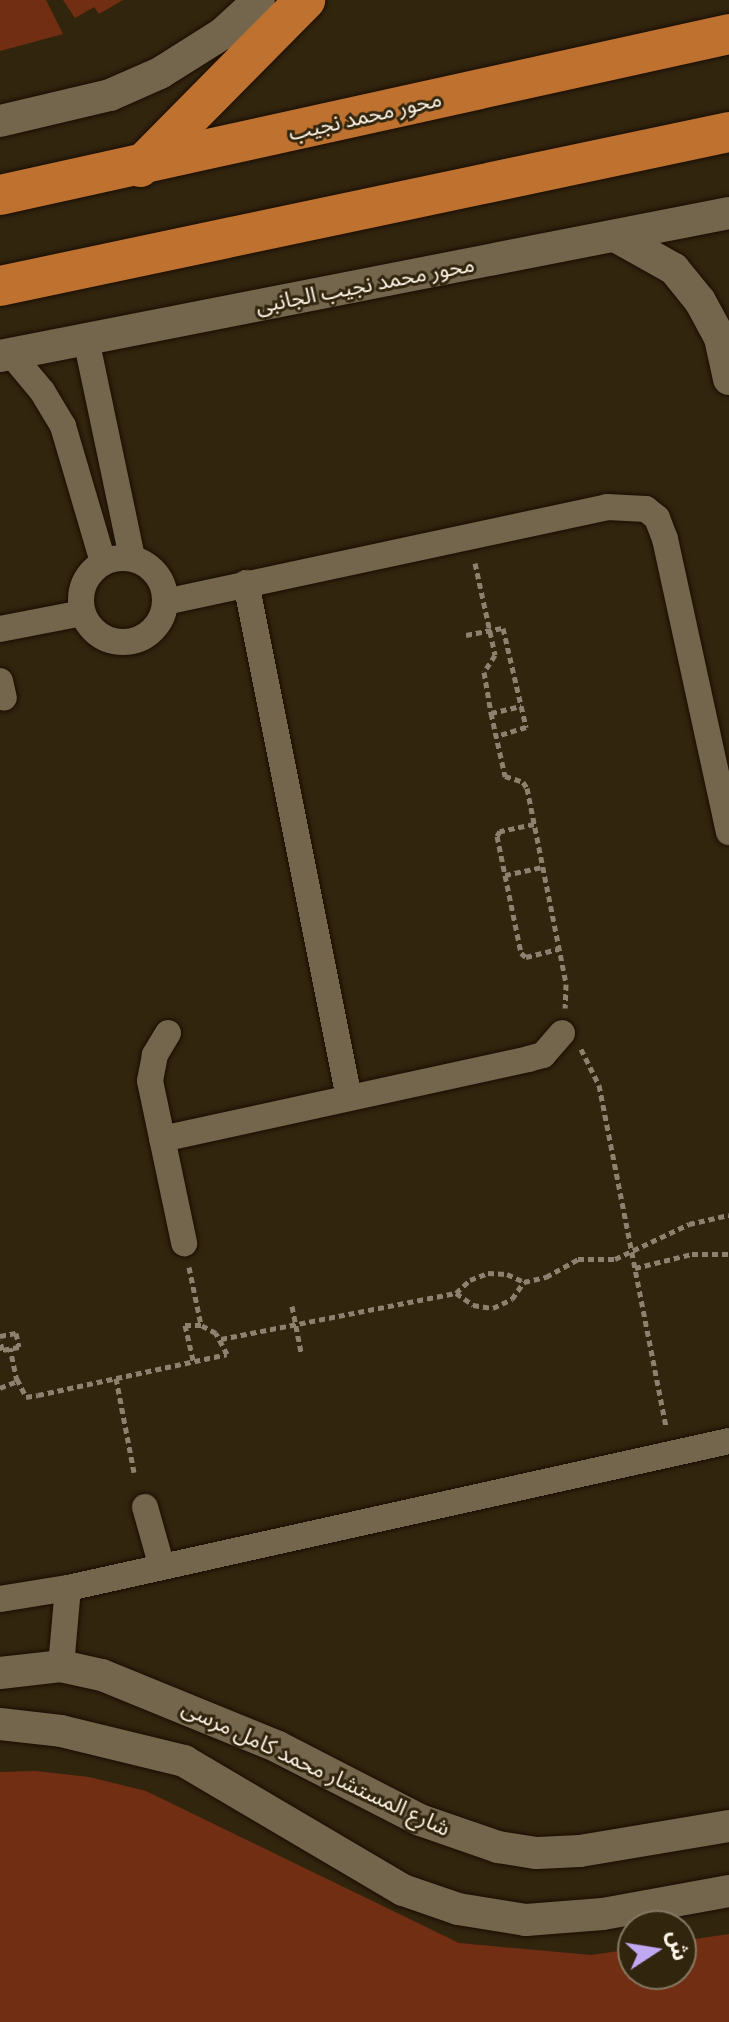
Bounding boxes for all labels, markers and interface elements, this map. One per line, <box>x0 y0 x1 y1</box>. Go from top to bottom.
street label: محور محمد نجيب <box>286 86 444 146</box>
street label: محور محمد نجيب الجانبى <box>253 251 477 319</box>
street label: شارع المستشار محمد كامل مرسى <box>178 1694 454 1842</box>
north arrow <box>617 1910 697 1990</box>
text: ش <box>661 1928 696 1963</box>

